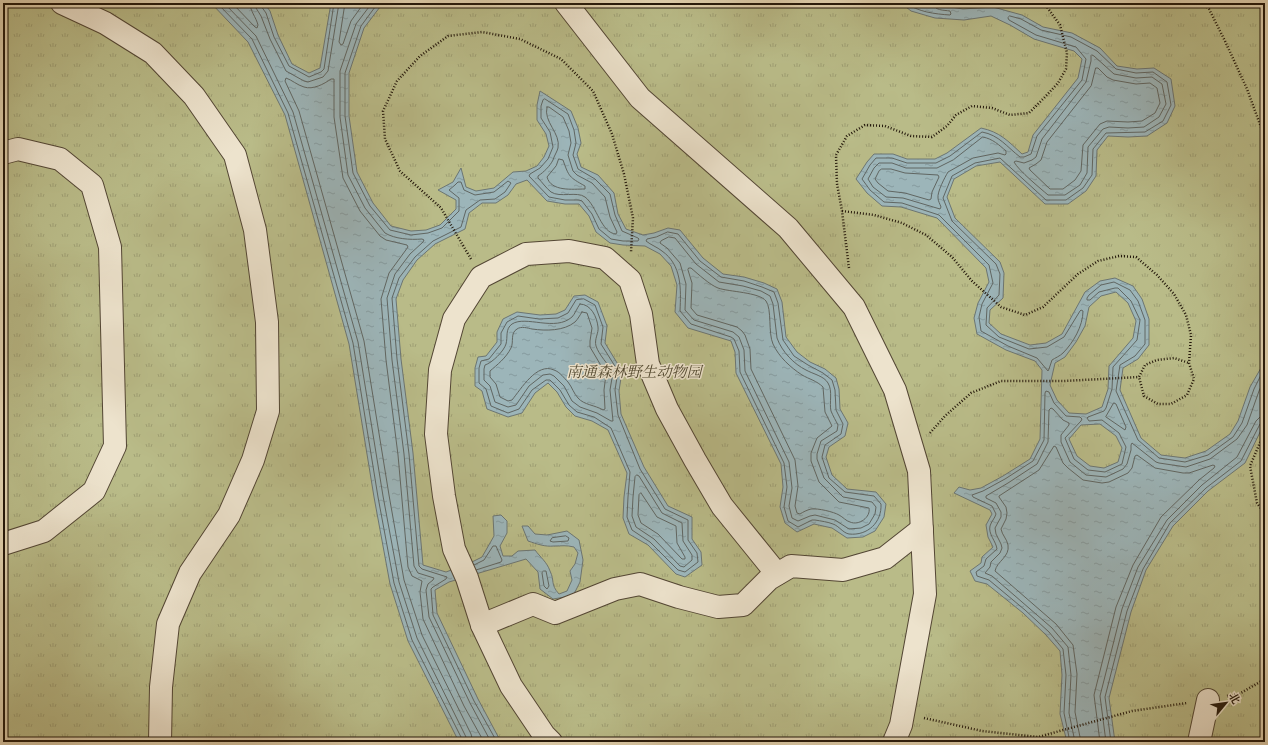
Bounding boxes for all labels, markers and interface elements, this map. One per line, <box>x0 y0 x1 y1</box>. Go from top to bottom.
park label: 南通森林野生动物园 <box>566 363 703 382</box>
north arrow <box>1206 683 1246 723</box>
text: 北 <box>1225 690 1243 707</box>

